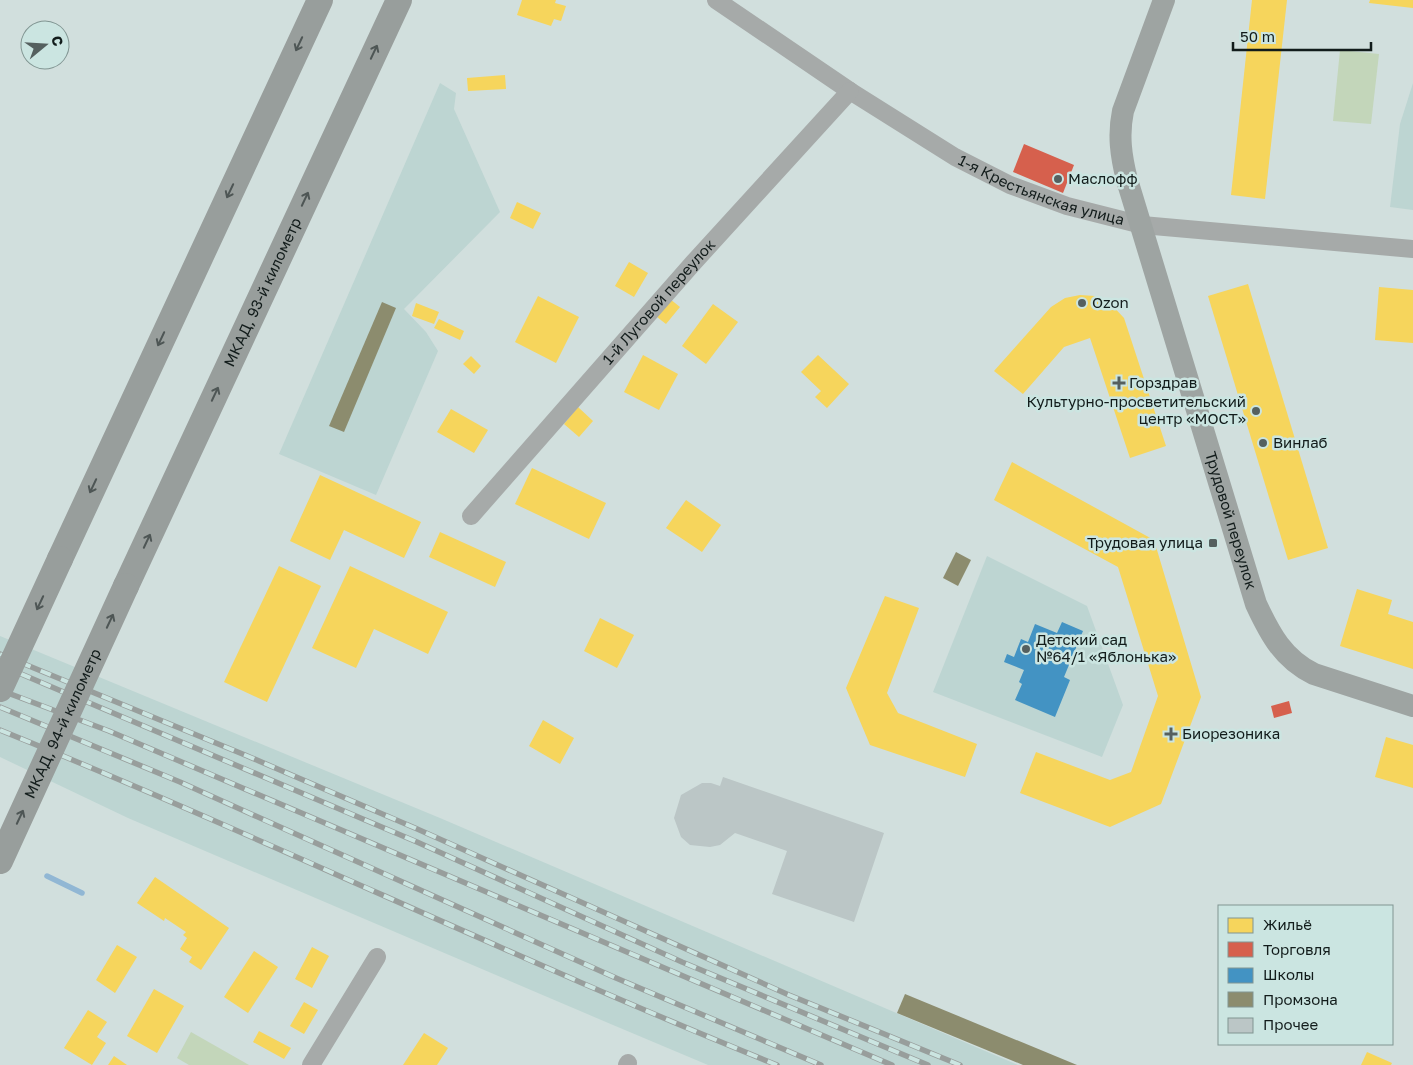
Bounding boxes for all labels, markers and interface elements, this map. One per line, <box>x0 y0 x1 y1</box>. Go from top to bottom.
north arrow <box>20 20 70 70</box>
scale bar <box>1233 20 1370 52</box>
text: 50 m <box>1240 27 1275 45</box>
text: С <box>48 33 67 48</box>
one-way arrow <box>294 36 303 51</box>
one-way arrow <box>370 45 380 60</box>
street label: 1-я Крестьянская улица <box>956 150 1126 228</box>
place label: Маслофф <box>1068 169 1138 187</box>
marker: Маслофф <box>1052 173 1064 185</box>
one-way arrow <box>224 183 234 198</box>
one-way arrow <box>301 192 310 207</box>
street label: МКАД, 93-й километр <box>220 215 304 369</box>
street label: 1-й Луговой переулок <box>598 235 719 368</box>
place label: Ozon <box>1092 293 1129 311</box>
marker: Ozon <box>1076 297 1088 309</box>
one-way arrow <box>156 331 166 346</box>
place label: Горздрав <box>1129 373 1197 391</box>
marker: Горздрав <box>1113 377 1125 389</box>
one-way arrow <box>210 387 220 402</box>
place label: Культурно-просветительский центр «МОСТ» <box>1026 392 1246 427</box>
marker: Культурно-просветительский центр «МОСТ» <box>1250 405 1262 417</box>
place label: Винлаб <box>1273 433 1328 451</box>
marker: Винлаб <box>1257 437 1269 449</box>
street label: Трудовой переулок <box>1202 449 1261 592</box>
one-way arrow <box>88 478 98 493</box>
place label: Трудовая улица <box>1087 533 1203 551</box>
one-way arrow <box>142 534 152 549</box>
marker: Трудовая улица <box>1207 537 1219 549</box>
one-way arrow <box>34 595 44 610</box>
one-way arrow <box>106 614 115 629</box>
place label: Детский сад №64/1 «Яблонька» <box>1036 630 1176 665</box>
marker: Детский сад №64/1 «Яблонька» <box>1020 643 1032 655</box>
street label: МКАД, 94-й километр <box>20 646 104 801</box>
place label: Биорезоника <box>1182 724 1280 742</box>
marker: Биорезоника <box>1164 727 1178 741</box>
one-way arrow <box>16 810 26 825</box>
legend <box>1218 905 1393 1045</box>
text: Жильё <box>1263 915 1312 933</box>
text: Торговля <box>1263 940 1331 958</box>
text: Школы <box>1263 965 1314 983</box>
text: Промзона <box>1263 990 1338 1008</box>
text: Прочее <box>1263 1015 1319 1033</box>

